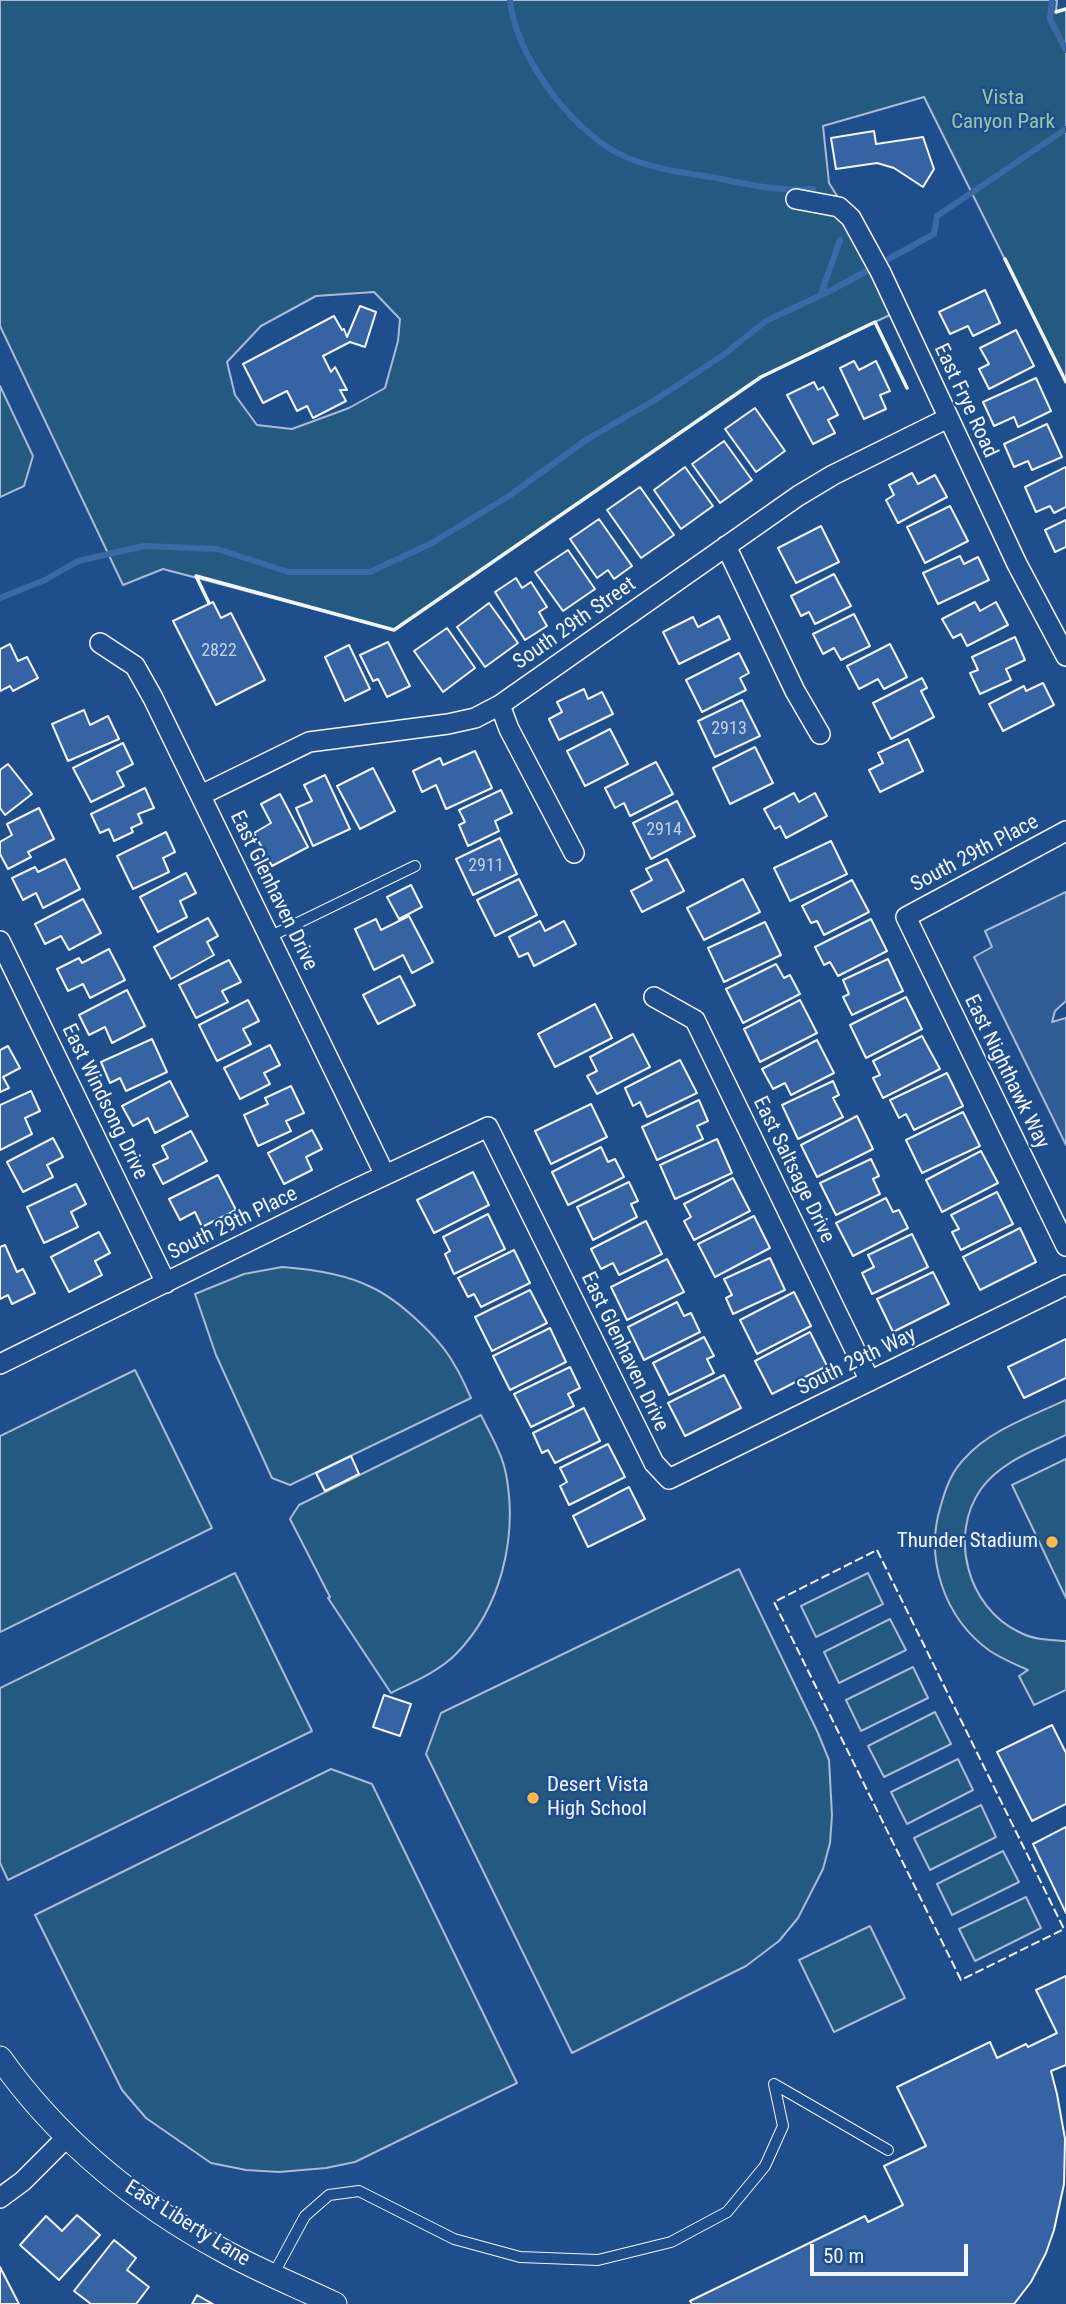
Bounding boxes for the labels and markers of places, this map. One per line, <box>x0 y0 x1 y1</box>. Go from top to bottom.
place label: Thunder Stadium <box>897 1529 1038 1555</box>
marker: Thunder Stadium <box>1044 1534 1060 1550</box>
place label: Desert Vista High School <box>547 1773 649 1823</box>
marker: Desert Vista High School <box>525 1790 541 1806</box>

